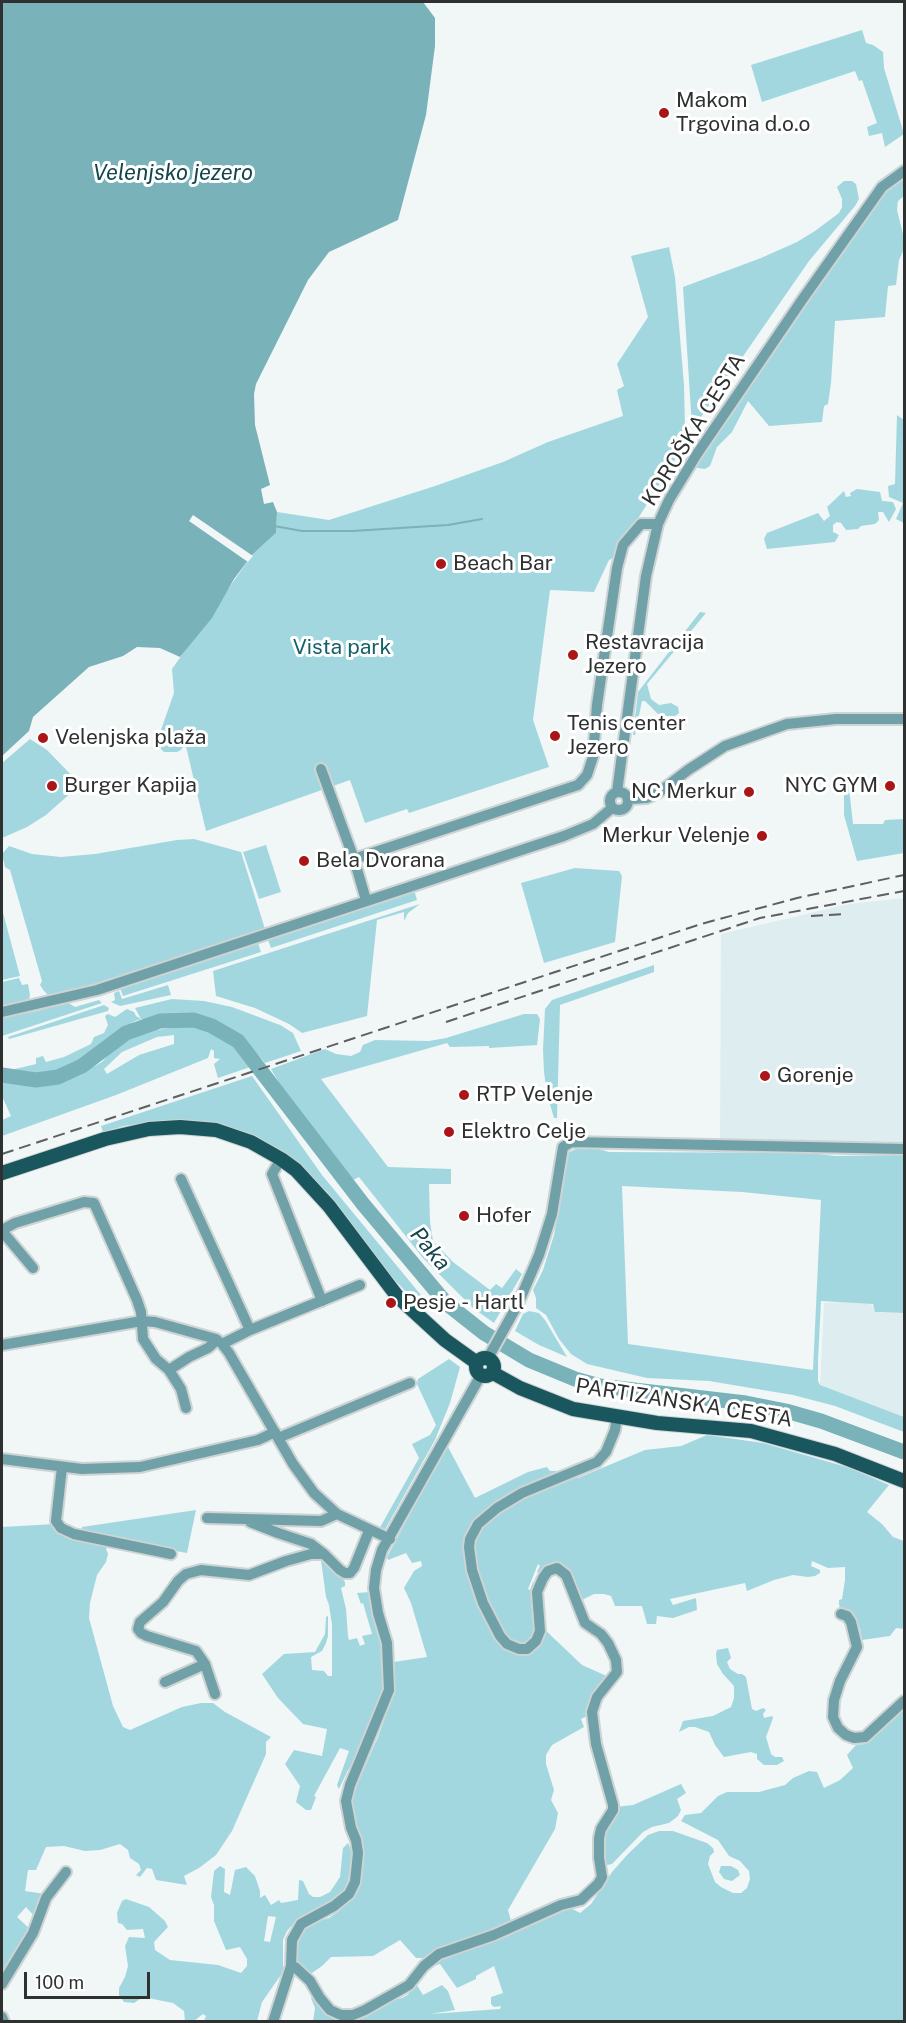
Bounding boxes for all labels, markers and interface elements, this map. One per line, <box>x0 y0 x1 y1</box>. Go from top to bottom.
place label: Makom Trgovina d.o.o <box>676 88 810 138</box>
marker: Makom Trgovina d.o.o <box>657 106 671 120</box>
water label: Velenjsko jezero <box>93 160 253 186</box>
street label: KOROŠKA CESTA <box>637 349 751 511</box>
place label: Beach Bar <box>453 551 553 577</box>
marker: Beach Bar <box>434 557 448 571</box>
place label: Restavracija Jezero <box>585 630 704 680</box>
park label: Vista park <box>293 635 391 661</box>
marker: Restavracija Jezero <box>566 648 580 662</box>
place label: Tenis center Jezero <box>567 711 686 761</box>
place label: Velenjska plaža <box>55 725 206 751</box>
marker: Tenis center Jezero <box>548 729 562 743</box>
marker: Velenjska plaža <box>36 731 50 745</box>
place label: Burger Kapija <box>64 773 197 799</box>
place label: NYC GYM <box>785 773 878 799</box>
marker: Burger Kapija <box>45 779 59 793</box>
place label: NC Merkur <box>631 779 737 805</box>
marker: NYC GYM <box>883 779 897 793</box>
marker: NC Merkur <box>742 785 756 799</box>
place label: Merkur Velenje <box>602 823 750 849</box>
marker: Merkur Velenje <box>755 829 769 843</box>
place label: Bela Dvorana <box>316 848 445 874</box>
marker: Bela Dvorana <box>297 854 311 868</box>
place label: Gorenje <box>777 1063 854 1089</box>
marker: Gorenje <box>758 1069 772 1083</box>
place label: RTP Velenje <box>476 1082 593 1108</box>
marker: RTP Velenje <box>457 1088 471 1102</box>
place label: Elektro Celje <box>461 1119 586 1145</box>
marker: Elektro Celje <box>442 1125 456 1139</box>
place label: Hofer <box>476 1203 532 1229</box>
marker: Hofer <box>457 1209 471 1223</box>
water label: Paka <box>404 1222 456 1276</box>
place label: Pesje - Hartl <box>403 1290 524 1316</box>
marker: Pesje - Hartl <box>384 1296 398 1310</box>
street label: PARTIZANSKA CESTA <box>574 1373 794 1433</box>
scale bar <box>27 1960 153 1998</box>
text: 100 m <box>35 1972 84 1993</box>

